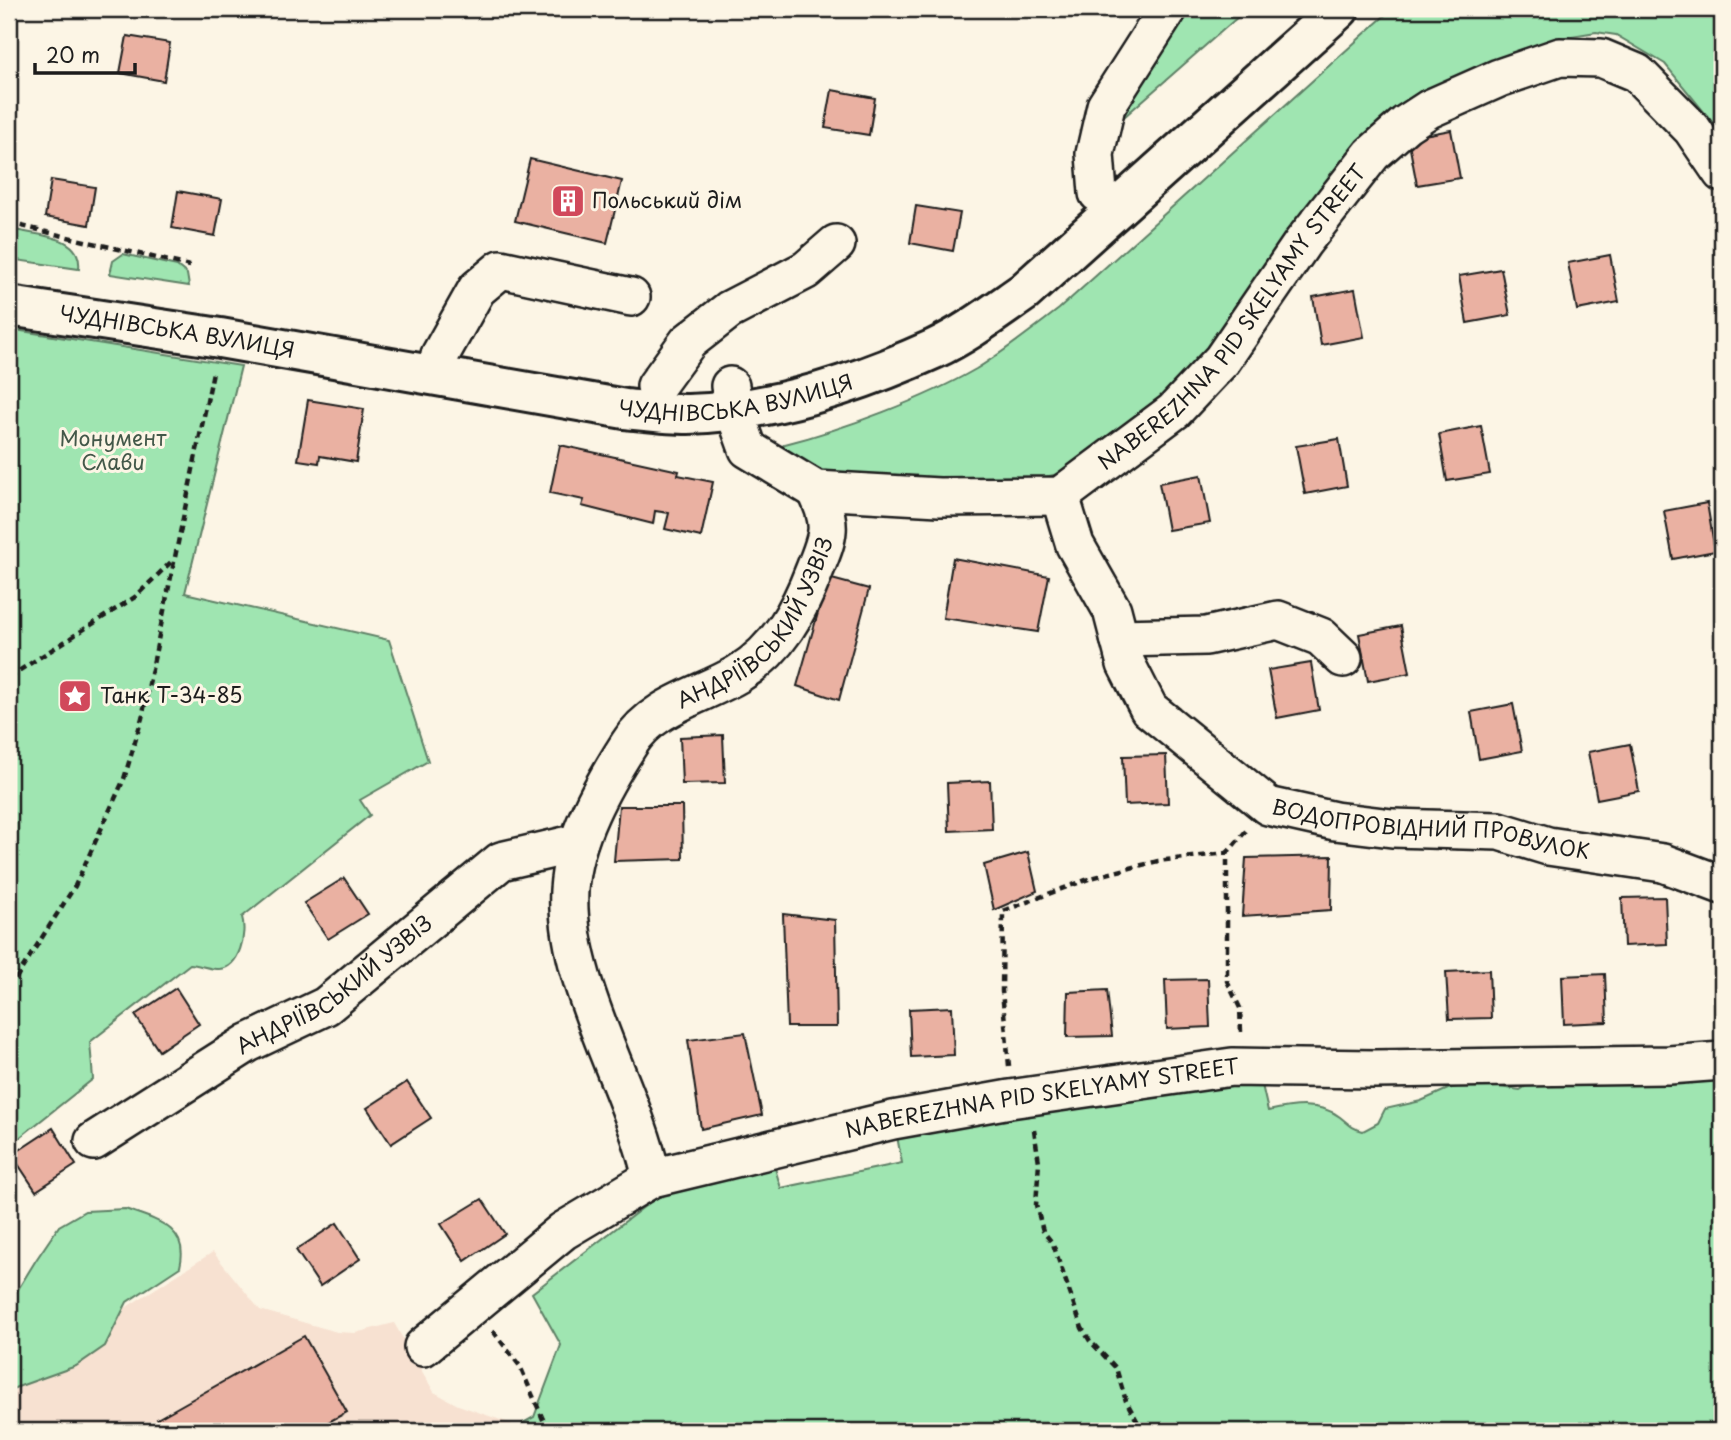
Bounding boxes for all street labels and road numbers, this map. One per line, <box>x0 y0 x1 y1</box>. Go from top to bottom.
street label: NABEREZHNA PID SKELYAMY STREET <box>1090 156 1373 477</box>
street label: ЧУДНІВСЬКА ВУЛИЦЯ <box>58 296 297 365</box>
street label: ЧУДНІВСЬКА ВУЛИЦЯ <box>617 365 857 428</box>
street label: АНДРІЇВСЬКИЙ УЗВІЗ <box>670 533 840 715</box>
street label: ВОДОПРОВІДНИЙ ПРОВУЛОК <box>1269 789 1592 866</box>
street label: АНДРІЇВСЬКИЙ УЗВІЗ <box>229 907 438 1061</box>
street label: NABEREZHNA PID SKELYAMY STREET <box>841 1048 1242 1145</box>

